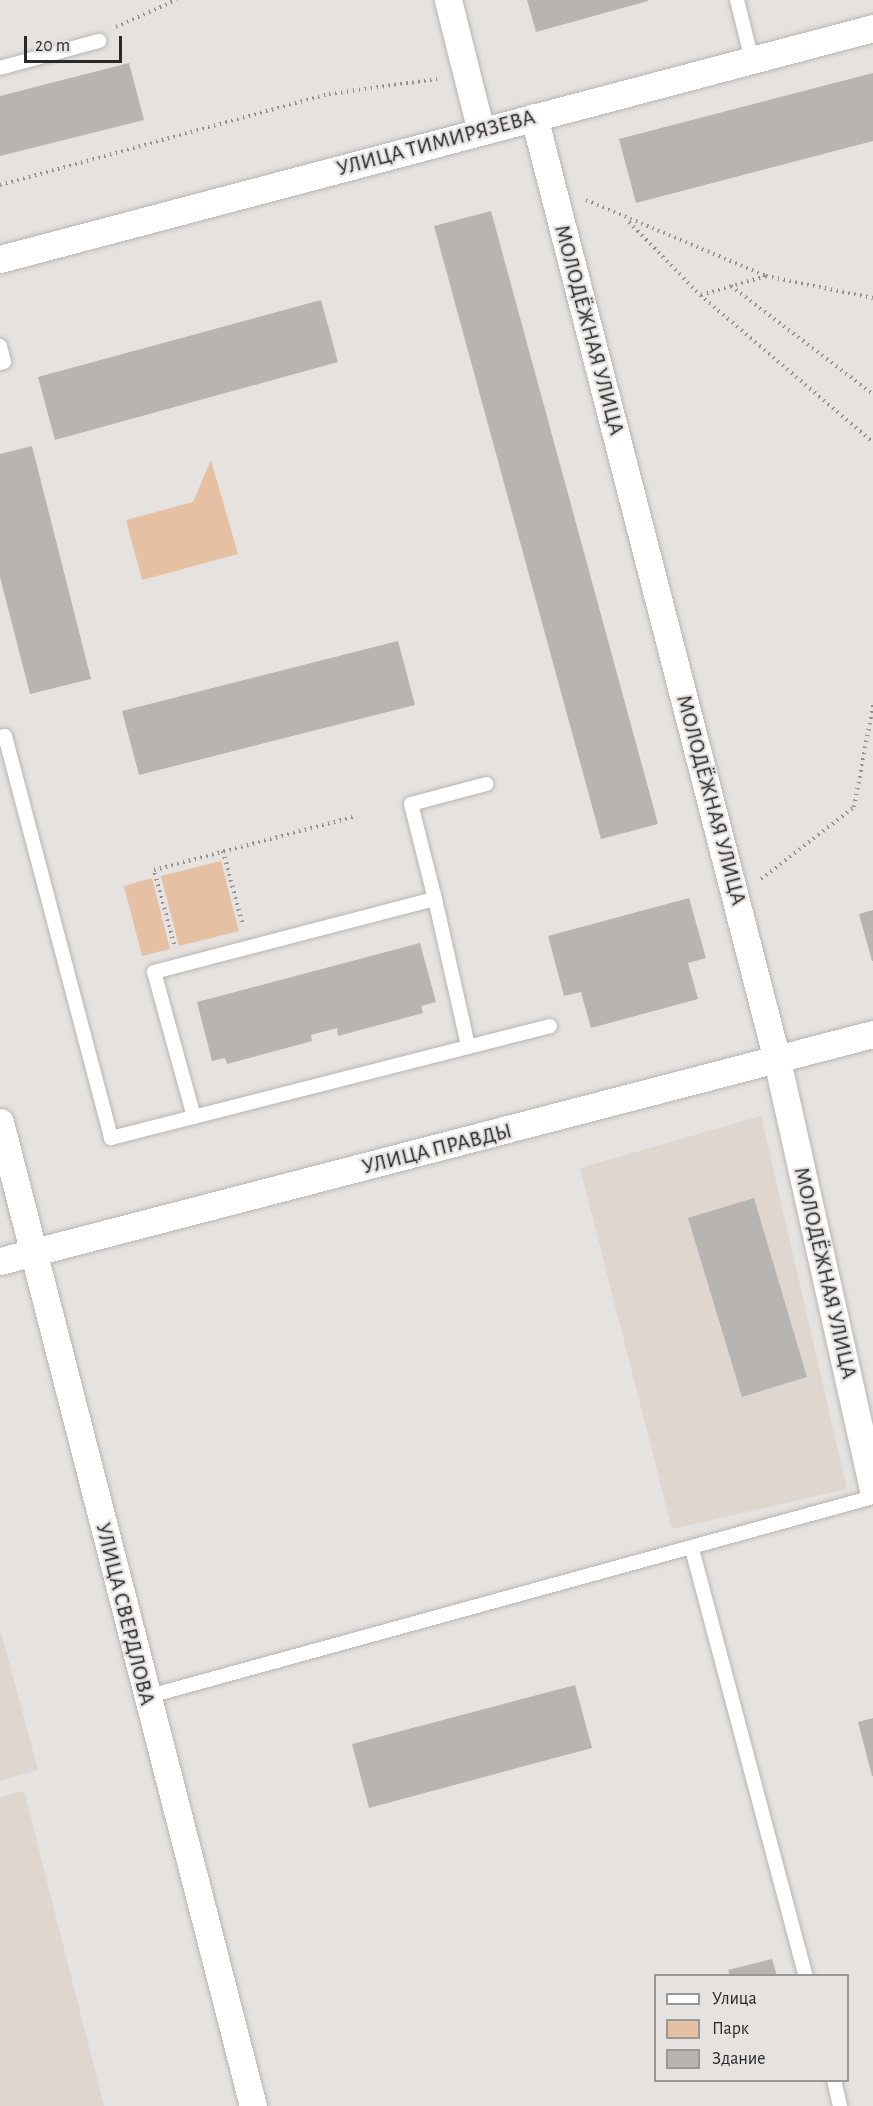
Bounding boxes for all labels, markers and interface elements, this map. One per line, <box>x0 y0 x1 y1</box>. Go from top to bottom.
scale bar <box>27 24 124 62</box>
text: 20 m <box>35 37 70 55</box>
street label: УЛИЦА ТИМИРЯЗЕВА <box>334 104 538 182</box>
street label: МОЛОДЁЖНАЯ УЛИЦА <box>548 222 630 438</box>
street label: МОЛОДЁЖНАЯ УЛИЦА <box>670 692 752 908</box>
street label: УЛИЦА ПРАВДЫ <box>359 1118 515 1180</box>
street label: МОЛОДЁЖНАЯ УЛИЦА <box>788 1165 862 1381</box>
street label: УЛИЦА СВЕРДЛОВА <box>90 1520 160 1708</box>
legend <box>654 1974 849 2082</box>
text: Улица <box>712 1990 757 2008</box>
text: Парк <box>712 2020 749 2038</box>
text: Здание <box>712 2050 766 2068</box>

